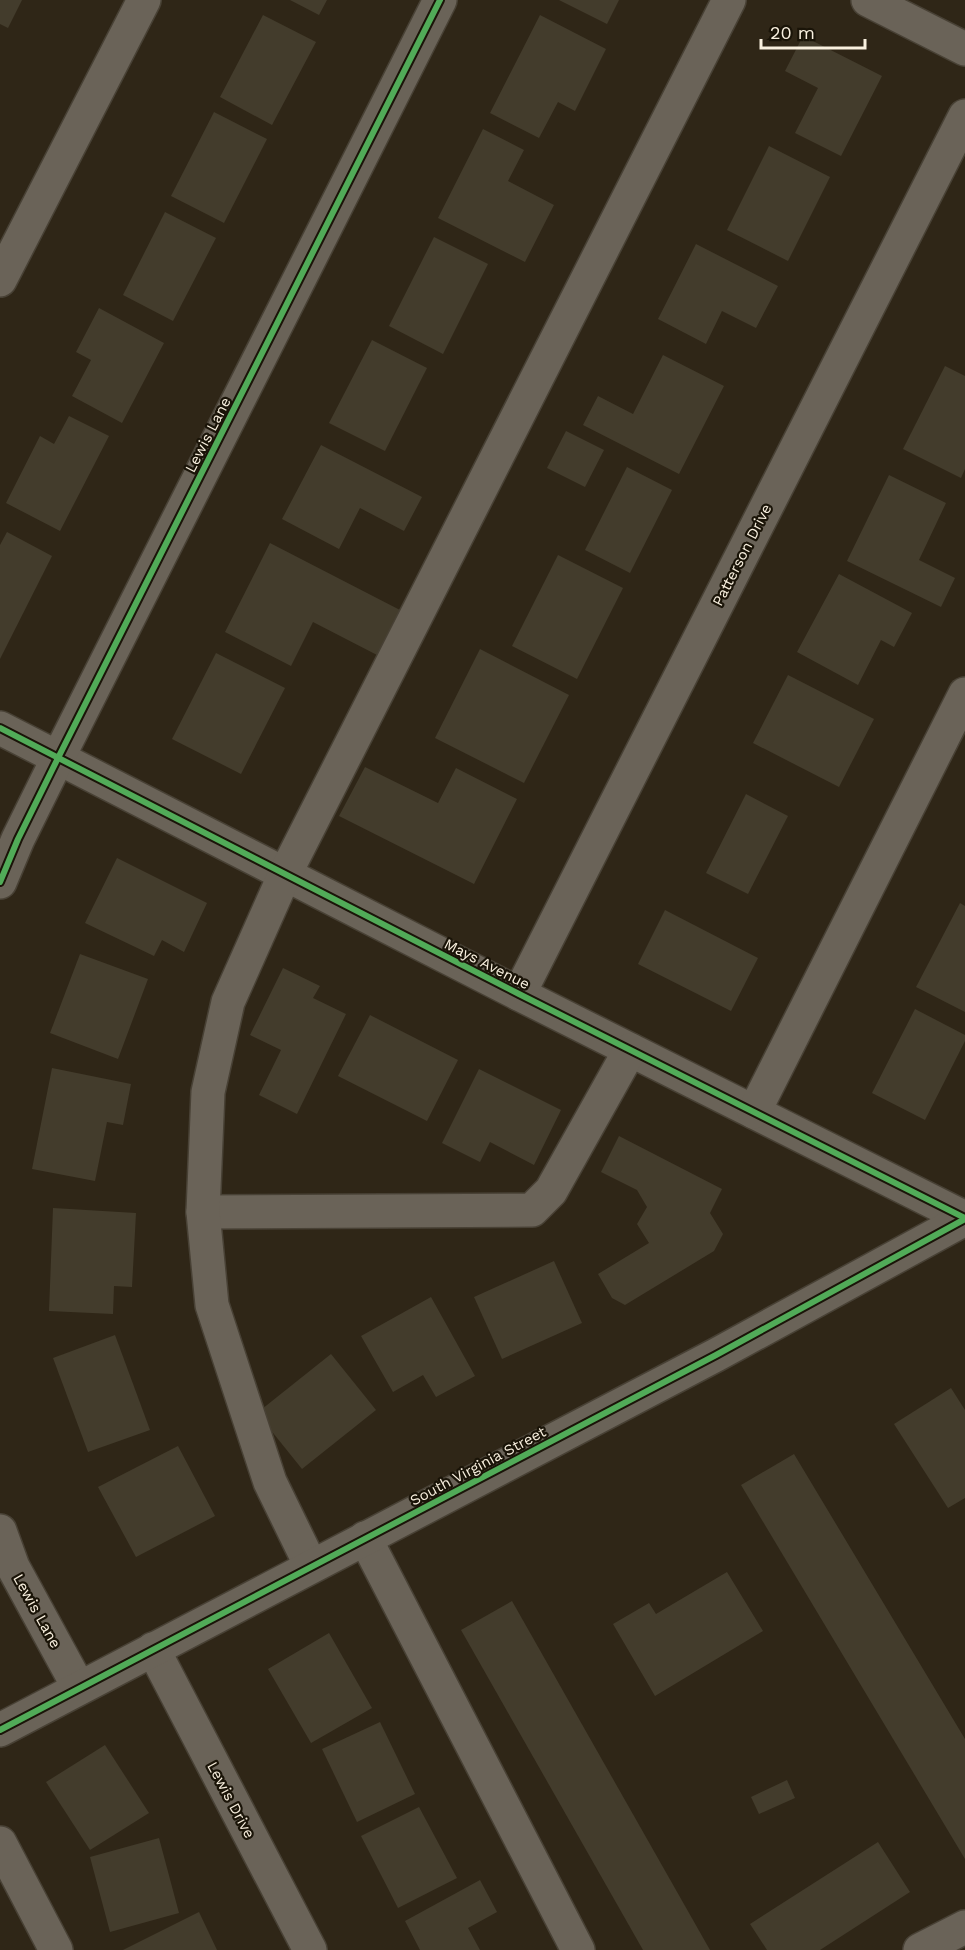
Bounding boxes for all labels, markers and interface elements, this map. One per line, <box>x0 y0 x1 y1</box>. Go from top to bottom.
scale bar <box>761 12 864 50</box>
text: 20 m <box>770 22 815 43</box>
street label: Lewis Lane <box>181 394 235 476</box>
street label: Patterson Drive <box>709 501 775 609</box>
street label: Mays Avenue <box>441 935 533 993</box>
street label: South Virginia Street <box>407 1422 550 1509</box>
street label: Lewis Lane <box>9 1571 65 1651</box>
street label: Lewis Drive <box>203 1759 259 1841</box>

